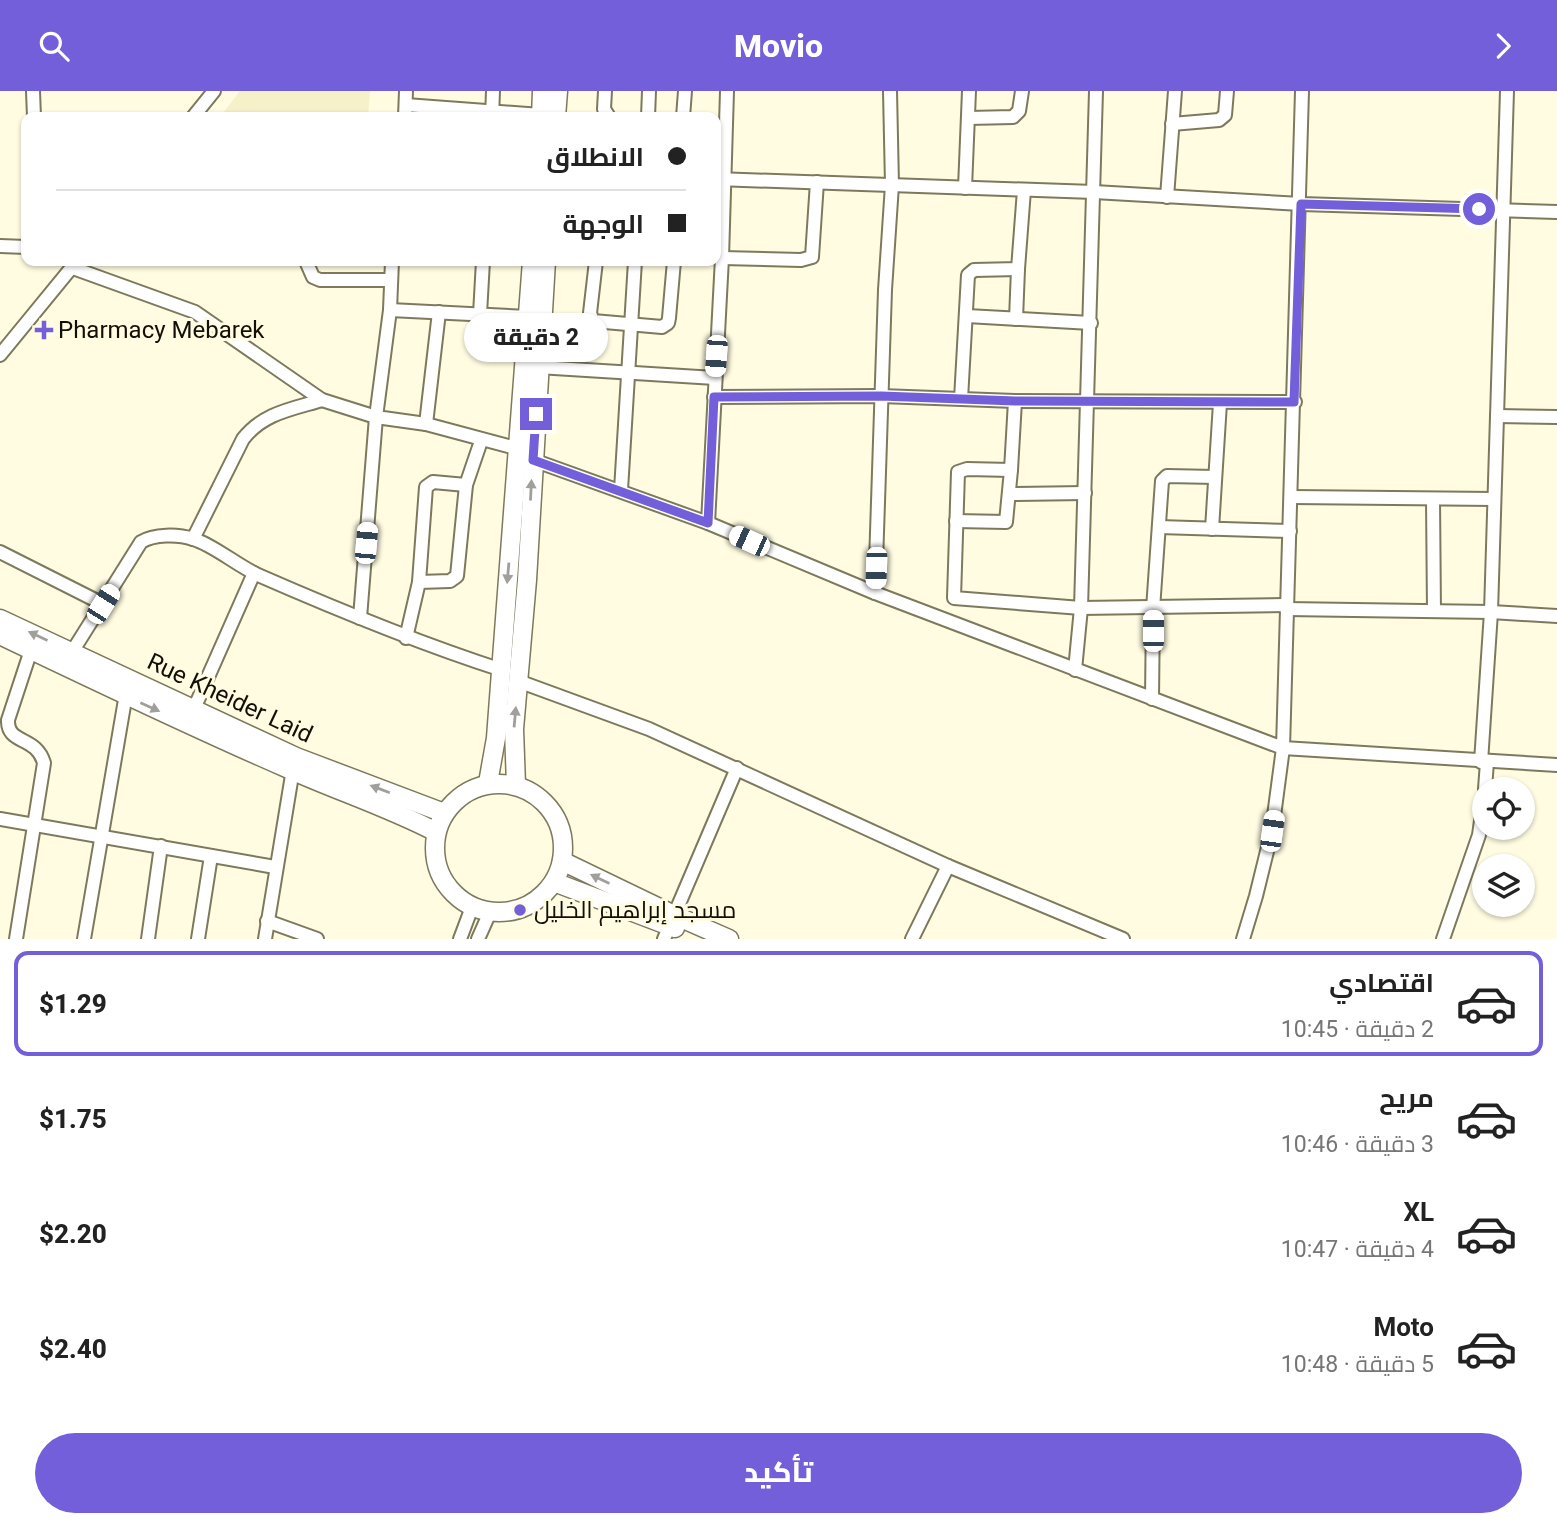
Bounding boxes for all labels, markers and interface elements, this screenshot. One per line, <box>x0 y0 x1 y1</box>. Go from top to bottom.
icon: search <box>35 27 73 65</box>
text: Movio <box>734 27 823 65</box>
icon: forward <box>1484 27 1522 65</box>
text: الانطلاق <box>546 142 644 172</box>
route start <box>1463 193 1495 225</box>
text: الوجهة <box>563 209 644 239</box>
callout: 2 دقيقة <box>464 313 608 361</box>
place label: Pharmacy Mebarek <box>58 316 265 344</box>
marker: Pharmacy Mebarek <box>36 322 52 338</box>
text: 2 دقيقة <box>493 324 579 351</box>
car <box>705 334 728 378</box>
route end <box>520 398 552 430</box>
one-way arrow <box>526 479 537 501</box>
car <box>354 521 379 565</box>
car <box>726 523 773 559</box>
car <box>865 547 888 589</box>
one-way arrow <box>502 562 513 584</box>
car <box>83 581 124 627</box>
car <box>1143 610 1164 652</box>
one-way arrow <box>28 631 48 642</box>
street label: Rue Kheider Laid <box>143 647 317 749</box>
one-way arrow <box>140 701 160 713</box>
one-way arrow <box>510 706 521 728</box>
map controls <box>1472 777 1535 917</box>
button: locate <box>1472 777 1535 840</box>
one-way arrow <box>369 784 390 795</box>
car <box>1259 809 1286 853</box>
button: layers <box>1472 854 1535 917</box>
one-way arrow <box>590 874 610 885</box>
place label: مسجد إبراهيم الخليل <box>534 896 737 926</box>
marker: مسجد إبراهيم الخليل <box>512 902 528 918</box>
text: اقتصادي <box>1329 968 1434 998</box>
icon: car <box>1455 972 1518 1035</box>
text: $1.29 <box>39 989 107 1019</box>
text: 2 دقيقة · 10:45 <box>1281 1016 1434 1043</box>
text: مريح <box>1379 1083 1434 1113</box>
icon: car <box>1455 1087 1518 1150</box>
text: $1.75 <box>39 1104 107 1134</box>
text: 3 دقيقة · 10:46 <box>1281 1131 1434 1158</box>
text: XL <box>1403 1197 1434 1227</box>
icon: car <box>1455 1202 1518 1265</box>
text: $2.20 <box>39 1219 107 1249</box>
text: 4 دقيقة · 10:47 <box>1281 1236 1434 1263</box>
text: Moto <box>1373 1312 1434 1342</box>
icon: car <box>1455 1317 1518 1380</box>
text: $2.40 <box>39 1334 107 1364</box>
text: 5 دقيقة · 10:48 <box>1281 1351 1434 1378</box>
button: تأكيد <box>35 1433 1522 1513</box>

